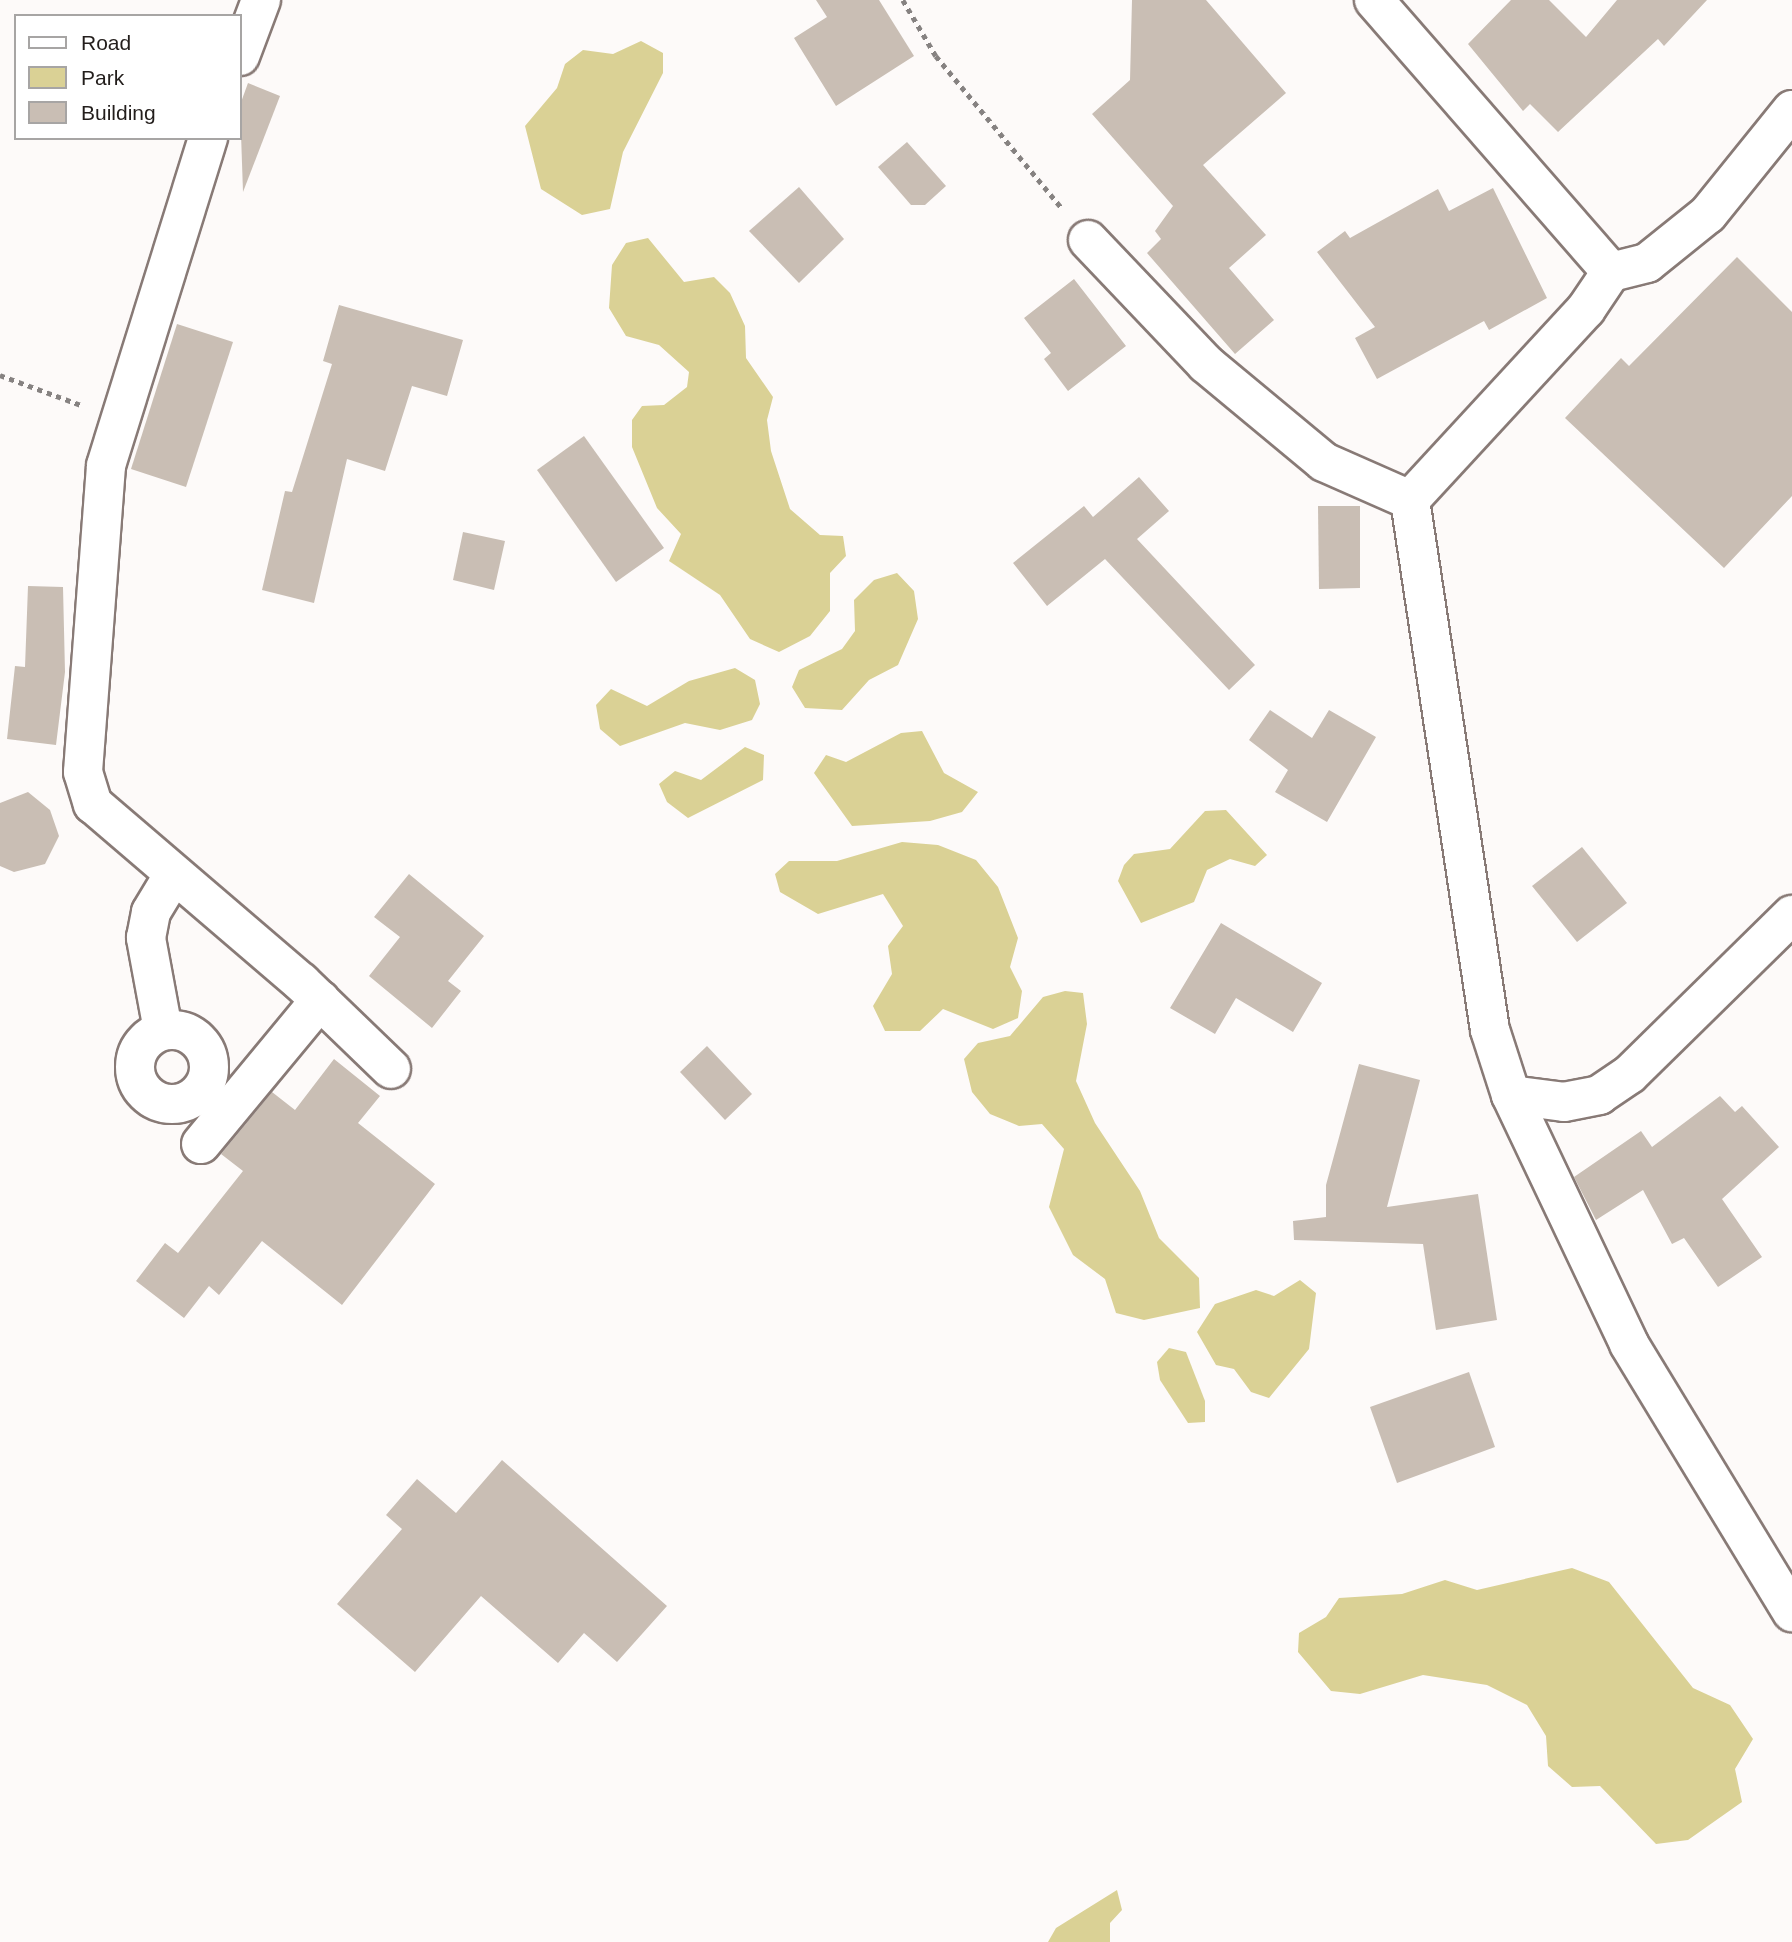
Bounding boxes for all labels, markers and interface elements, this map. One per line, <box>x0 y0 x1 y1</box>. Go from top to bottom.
legend <box>14 14 242 140</box>
text: Road <box>81 31 131 54</box>
text: Park <box>81 66 124 89</box>
text: Building <box>81 101 156 124</box>

